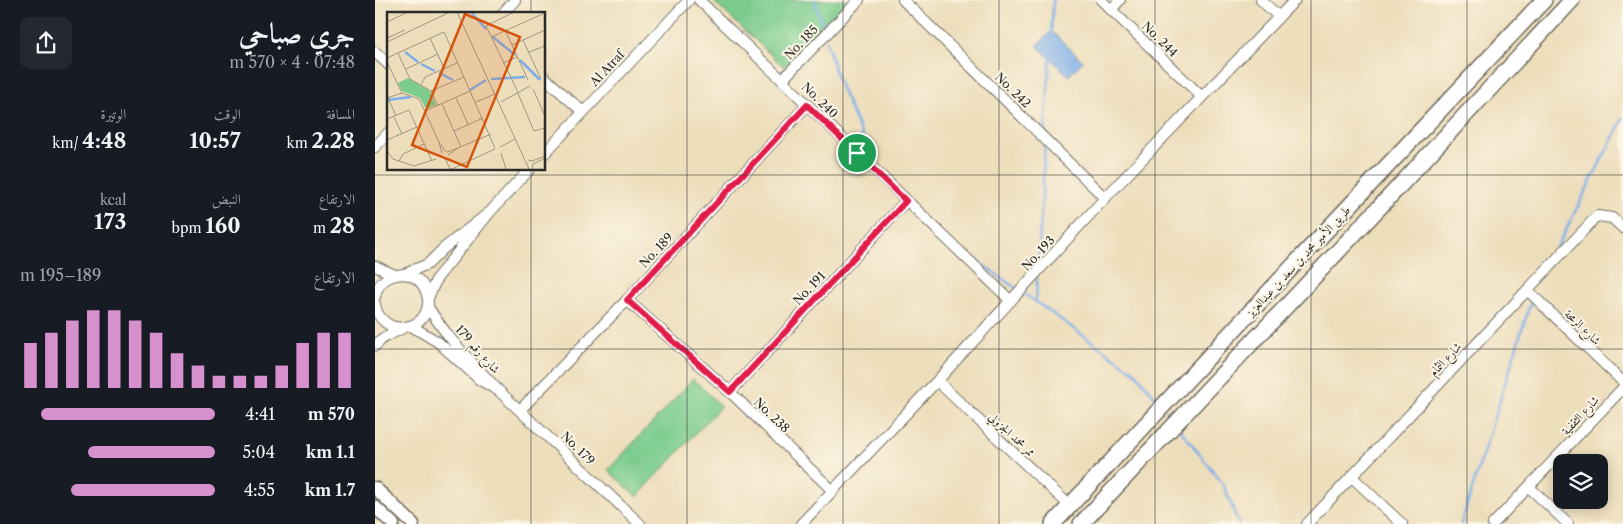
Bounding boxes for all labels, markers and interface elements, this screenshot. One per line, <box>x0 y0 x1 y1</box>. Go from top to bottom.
inset map <box>387 12 545 170</box>
text: جري صباحي <box>239 16 355 50</box>
button: share <box>20 17 72 69</box>
street label: No. 244 <box>1139 18 1181 60</box>
street label: No. 185 <box>781 22 821 62</box>
street label: Al Atraf <box>586 46 629 90</box>
text: 07:48 · 4 × 570 m <box>229 52 355 72</box>
street label: No. 242 <box>992 69 1034 111</box>
street label: No. 240 <box>799 79 841 121</box>
text: الوتيرة <box>101 105 126 123</box>
text: الوقت <box>214 105 241 123</box>
text: المسافة <box>326 105 355 123</box>
text: 4:48 <box>82 128 126 153</box>
text: 10:57 <box>189 128 241 153</box>
text: 2.28 <box>311 128 355 153</box>
pin <box>836 132 878 174</box>
text: /km <box>52 134 82 152</box>
text: km <box>287 134 311 152</box>
icon: arrive <box>843 139 871 167</box>
text: النبض <box>212 190 241 208</box>
text: الارتفاع <box>319 190 355 208</box>
text: kcal <box>100 191 126 209</box>
street label: طريق الأمير محمد بن سعد بن عبدالعزيز <box>1241 202 1354 322</box>
text: 173 <box>94 209 126 234</box>
text: 160 <box>205 213 241 238</box>
text: 28 <box>330 213 355 238</box>
text: bpm <box>171 219 205 237</box>
text: m <box>313 219 330 237</box>
street label: No. 189 <box>636 229 676 271</box>
street label: No. 193 <box>1018 233 1058 273</box>
text: 189–195 m <box>20 265 101 285</box>
text: الارتفاع <box>313 267 355 287</box>
street label: No. 191 <box>790 268 828 308</box>
street label: شارع الرمحة <box>1559 306 1604 351</box>
street label: شارع رقم 179 <box>449 322 504 379</box>
street label: شارع الثمام <box>1426 339 1467 382</box>
street label: شارع الثقفية <box>1558 392 1605 440</box>
street label: No. 238 <box>751 394 793 436</box>
text: 4:41 <box>245 404 275 424</box>
text: 570 m <box>308 404 355 424</box>
street label: ممر محمد الجزولي <box>984 409 1038 461</box>
street label: No. 179 <box>558 428 598 468</box>
text: 5:04 <box>242 442 275 462</box>
text: 1.1 km <box>306 442 355 462</box>
map controls <box>1553 454 1608 509</box>
button: layers <box>1553 454 1608 509</box>
text: 4:55 <box>244 480 275 500</box>
text: 1.7 km <box>305 480 355 500</box>

